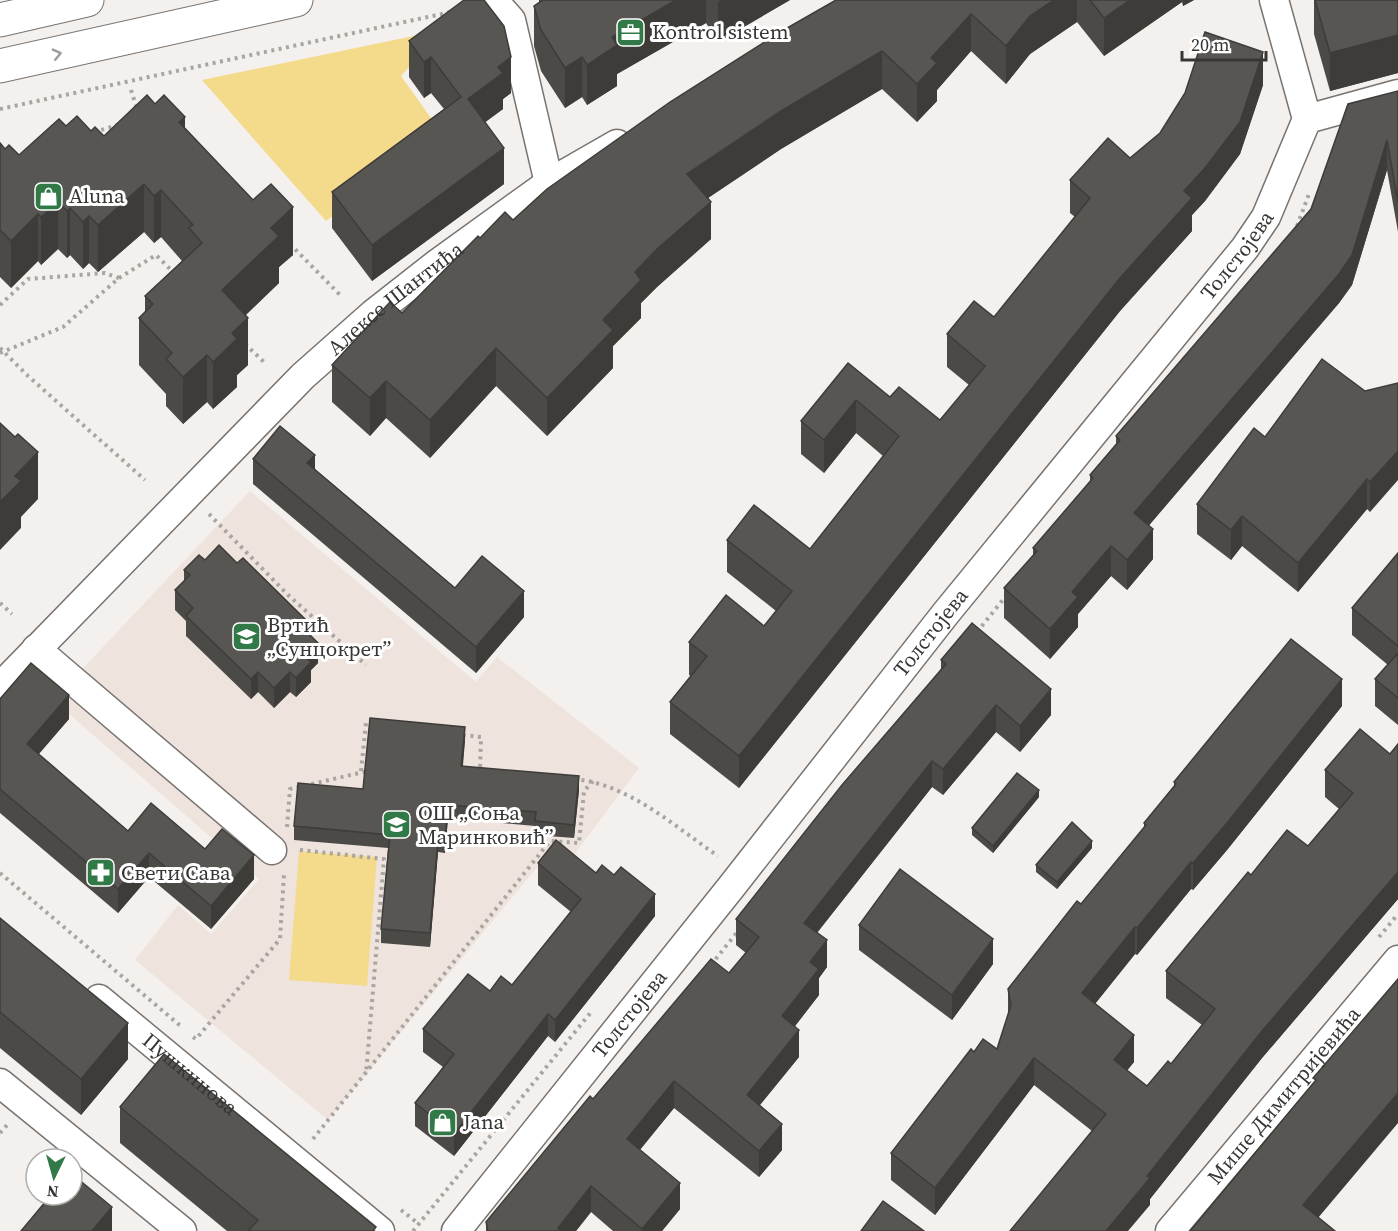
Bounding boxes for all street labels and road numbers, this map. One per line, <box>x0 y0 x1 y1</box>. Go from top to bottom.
street label: Толстојева <box>1193 204 1280 306</box>
street label: Алексе Шантића <box>321 234 469 362</box>
street label: Толстојева <box>886 582 975 682</box>
street label: Толстојева <box>585 963 674 1064</box>
street label: Мише Димитријевића <box>1200 1000 1367 1190</box>
street label: Пушкинова <box>136 1026 244 1122</box>

